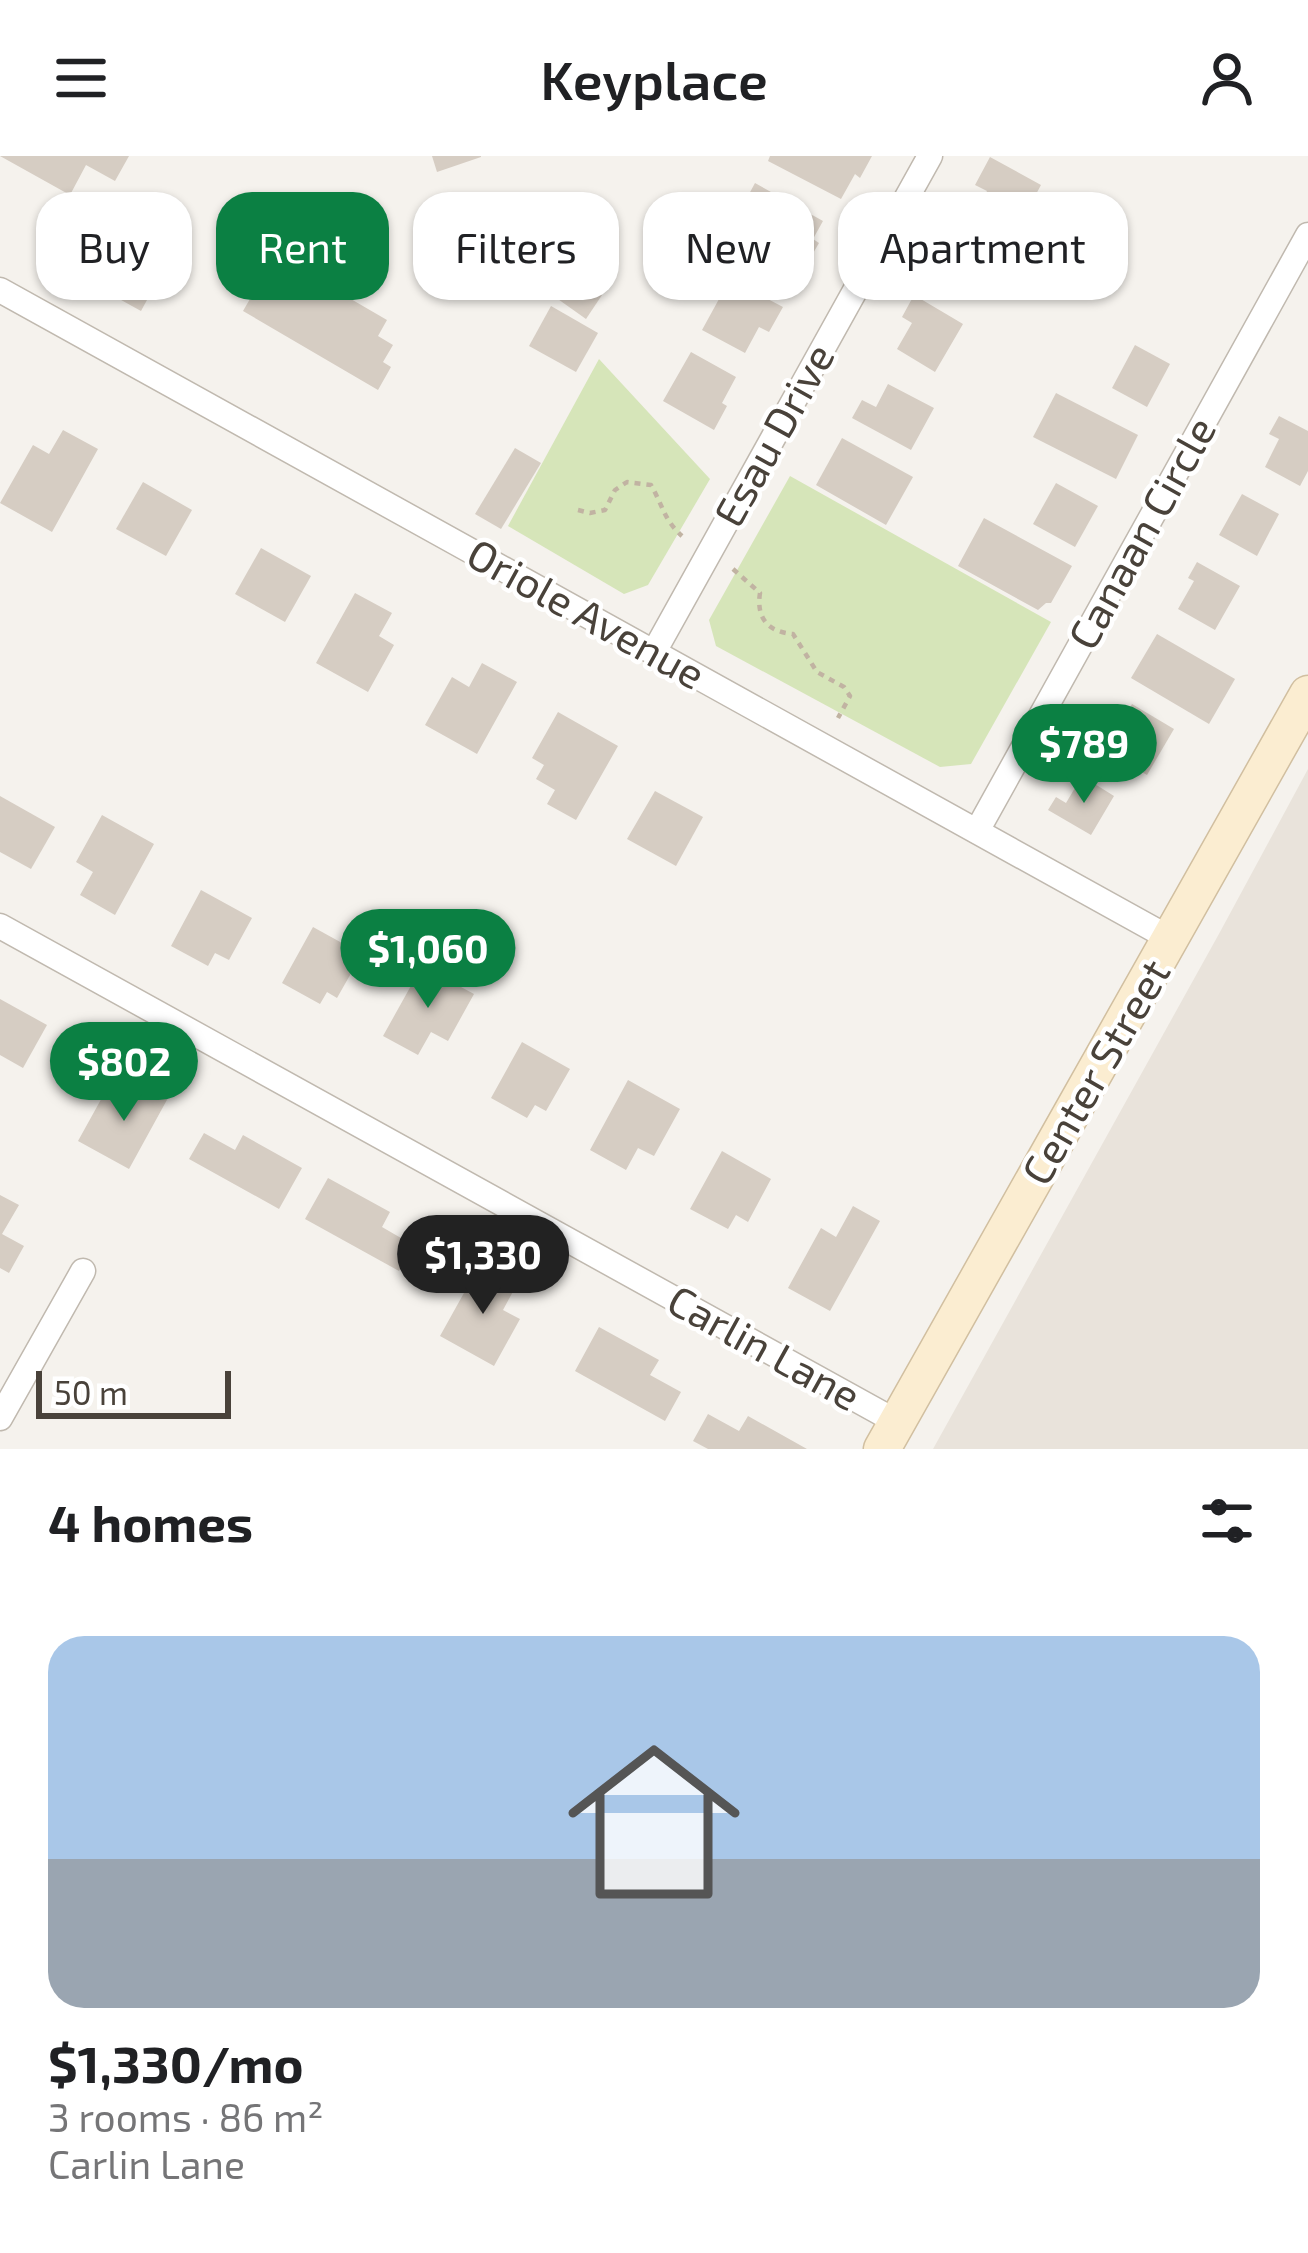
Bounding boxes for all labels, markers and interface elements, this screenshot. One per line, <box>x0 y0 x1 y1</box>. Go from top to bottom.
icon: menu <box>48 45 114 111</box>
icon: person <box>1194 45 1260 111</box>
text: Keyplace <box>540 46 768 111</box>
chip: Buy <box>36 192 192 300</box>
chip: Rent <box>216 192 389 300</box>
chip: Filters <box>413 192 619 300</box>
chip: New <box>643 192 814 300</box>
chip: Apartment <box>838 192 1128 300</box>
street label: Esau Drive <box>702 334 843 534</box>
street label: Canaan Circle <box>1056 407 1225 657</box>
street label: Oriole Avenue <box>460 527 714 698</box>
pin: $789 <box>1013 704 1155 806</box>
text: $789 <box>1039 719 1129 766</box>
pin: $1,060 <box>330 909 526 1011</box>
text: $1,060 <box>367 924 489 971</box>
street label: Center Street <box>1010 950 1179 1192</box>
pin: $802 <box>53 1022 195 1124</box>
text: $802 <box>77 1037 171 1084</box>
pin: $1,330 <box>385 1215 581 1317</box>
text: $1,330 <box>424 1230 542 1277</box>
street label: Carlin Lane <box>660 1273 870 1420</box>
scale bar <box>36 1365 231 1418</box>
text: 50 m <box>54 1372 128 1412</box>
icon: filters <box>1194 1488 1260 1554</box>
text: 4 homes <box>48 1491 253 1552</box>
icon: home <box>546 1714 762 1930</box>
text: $1,330/mo <box>48 2032 304 2093</box>
text: 3 rooms · 86 m² <box>48 2093 323 2140</box>
text: Carlin Lane <box>48 2140 245 2187</box>

